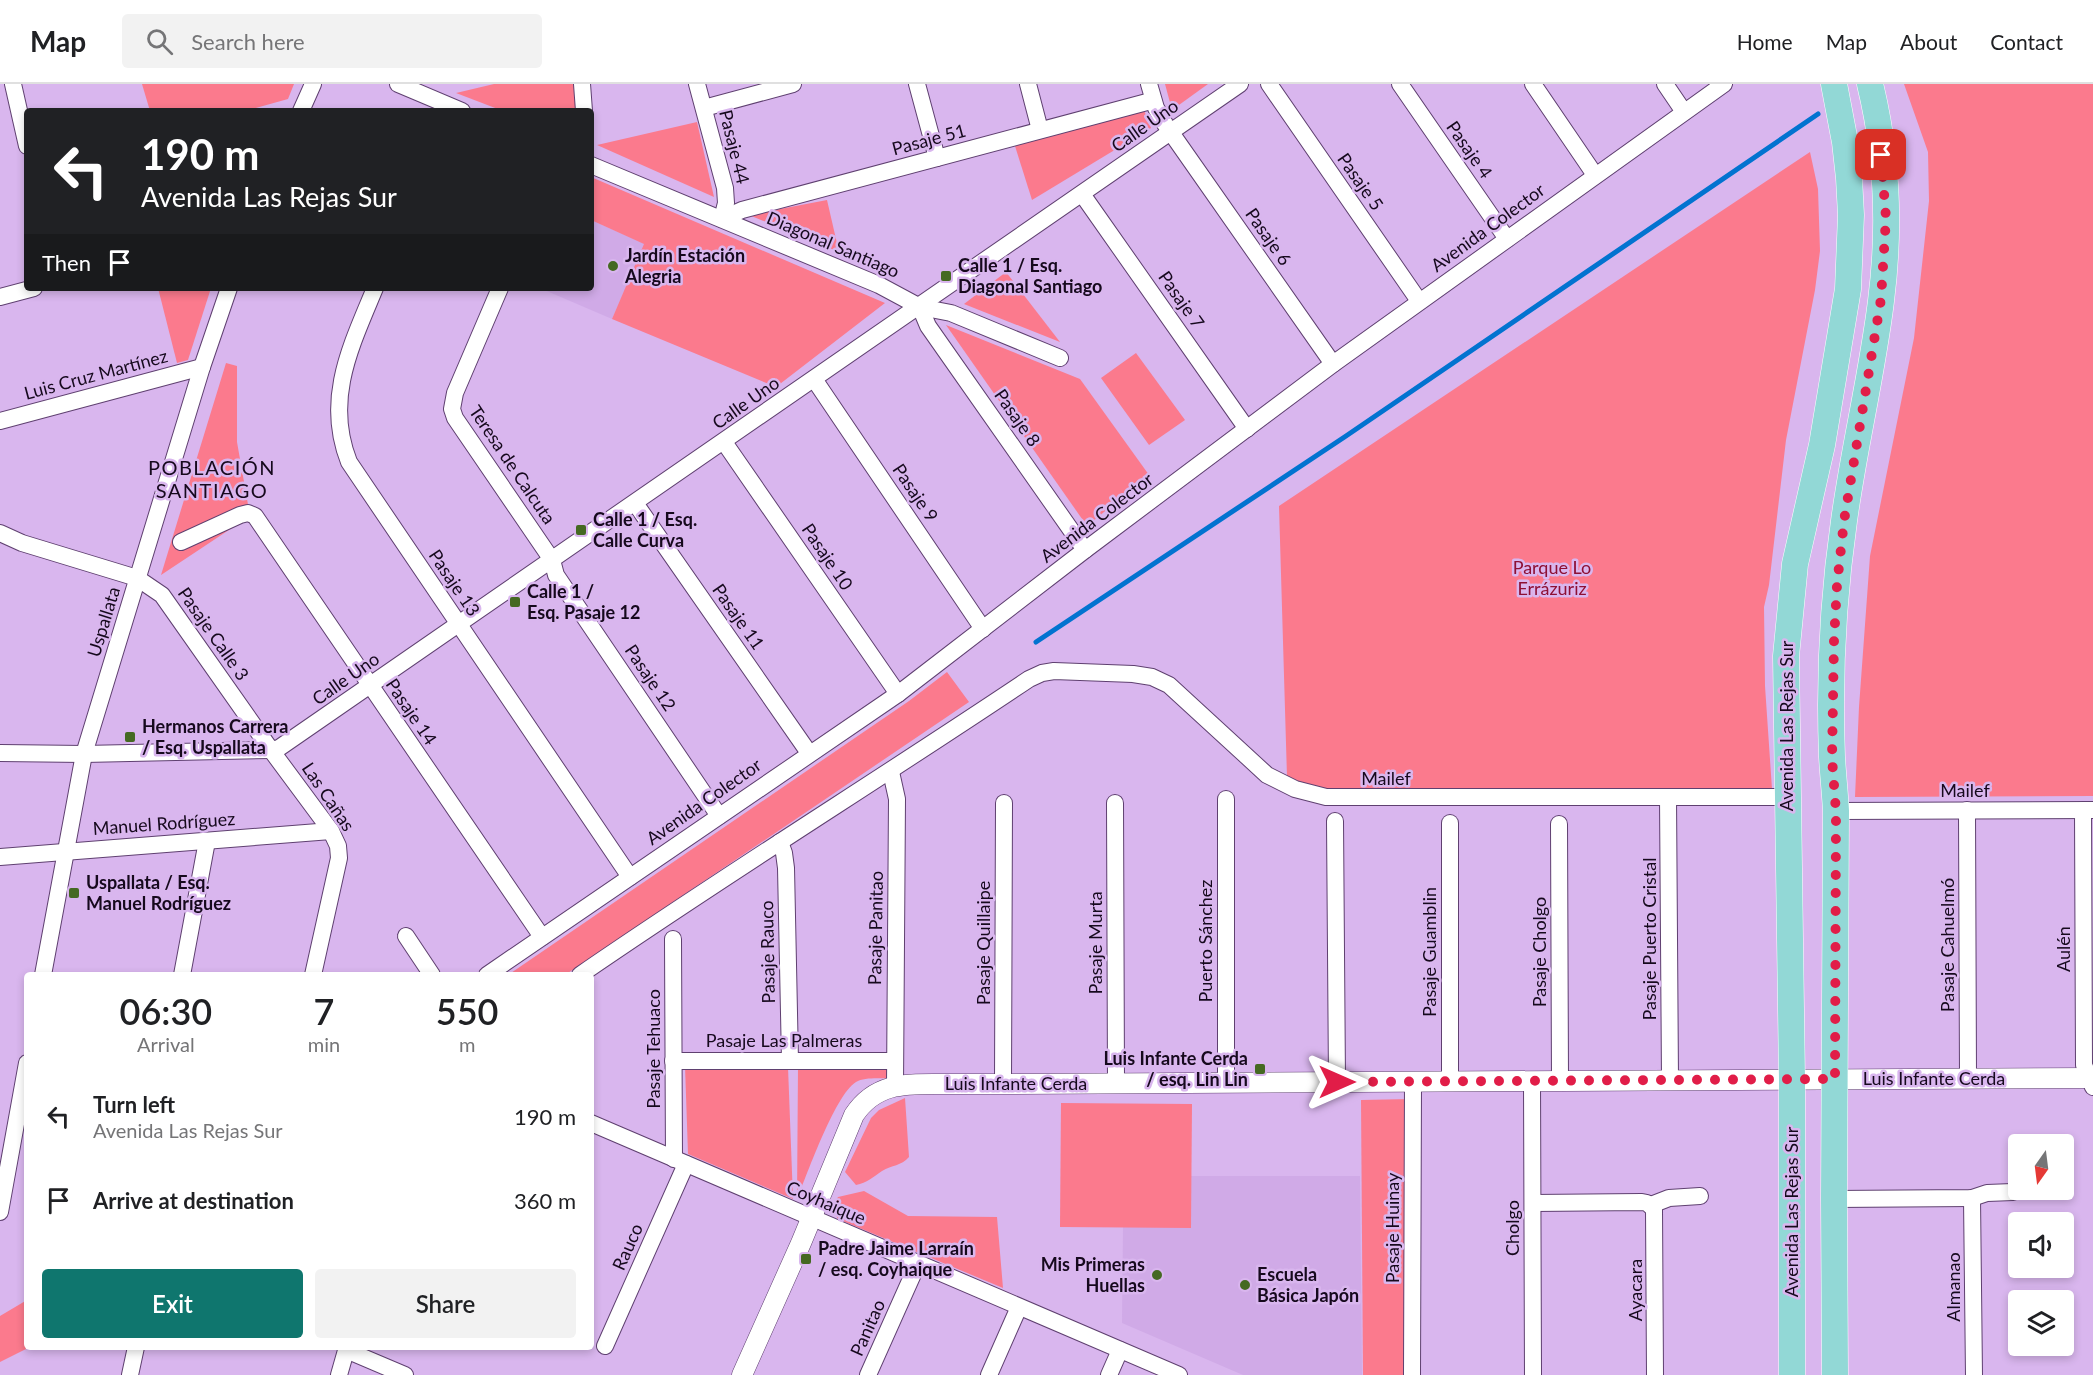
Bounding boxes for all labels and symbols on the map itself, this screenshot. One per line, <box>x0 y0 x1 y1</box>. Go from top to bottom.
street label: Calle Uno <box>1107 94 1182 156</box>
street label: Pasaje 44 <box>715 107 755 186</box>
street label: Pasaje 4 <box>1442 116 1497 182</box>
street label: Pasaje 51 <box>889 119 968 159</box>
pin <box>1855 129 1906 180</box>
street label: Pasaje 5 <box>1333 148 1388 214</box>
street label: Avenida Colector <box>1426 178 1549 276</box>
street label: Pasaje 6 <box>1241 203 1296 269</box>
street label: Diagonal Santiago <box>764 206 903 282</box>
place label: Jardín Estación Alegria <box>624 244 745 287</box>
place label: Calle 1 / Esq. Diagonal Santiago <box>958 254 1102 297</box>
marker: Jardín Estación Alegria <box>606 259 620 273</box>
street label: Pasaje 7 <box>1154 266 1209 332</box>
marker: Calle 1 / Esq. Diagonal Santiago <box>939 269 953 283</box>
street label: Luis Cruz Martínez <box>22 344 170 404</box>
street label: Calle Uno <box>708 371 783 433</box>
street label: Pasaje 8 <box>990 384 1045 450</box>
street label: Teresa de Calcuta <box>465 401 561 528</box>
district label: POBLACIÓN SANTIAGO <box>148 455 276 502</box>
street label: Pasaje 9 <box>889 459 943 526</box>
street label: Avenida Colector <box>1036 467 1158 567</box>
place label: Calle 1 / Esq. Calle Curva <box>593 508 697 551</box>
street label: Pasaje 10 <box>798 519 858 594</box>
marker: Calle 1 / Esq. Calle Curva <box>574 523 588 537</box>
street label: Pasaje 13 <box>425 545 485 620</box>
park label: Parque Lo Errázuriz <box>1513 556 1591 599</box>
street label: Pasaje 11 <box>708 579 769 654</box>
place label: Calle 1 / Esq. Pasaje 12 <box>527 580 640 623</box>
street label: Pasaje Calle 3 <box>174 583 254 684</box>
street label: Uspallata <box>82 584 124 660</box>
marker: Calle 1 / Esq. Pasaje 12 <box>508 595 522 609</box>
street label: Pasaje 12 <box>621 640 681 715</box>
street label: Avenida Las Rejas Sur <box>1775 640 1797 811</box>
street label: Calle Uno <box>308 647 383 709</box>
street label: Pasaje 14 <box>382 674 442 749</box>
place label: Hermanos Carrera / Esq. Uspallata <box>142 715 288 758</box>
marker: Hermanos Carrera / Esq. Uspallata <box>123 730 137 744</box>
street label: Avenida Colector <box>642 753 766 849</box>
street label: Las Cañas <box>298 758 360 835</box>
street label: Mailef <box>1361 767 1412 789</box>
street label: Mailef <box>1940 779 1991 801</box>
street label: Manuel Rodríguez <box>92 807 236 839</box>
street label: Pasaje Puerto Cristal <box>1638 858 1660 1020</box>
place label: Uspallata / Esq. Manuel Rodríguez <box>86 871 231 914</box>
street label: Pasaje Panitao <box>863 871 887 985</box>
street label: Pasaje Cahuelmó <box>1936 878 1958 1012</box>
street label: Puerto Sánchez <box>1194 880 1216 1002</box>
street label: Pasaje Quillaipe <box>972 881 994 1005</box>
marker: Uspallata / Esq. Manuel Rodríguez <box>67 886 81 900</box>
street label: Pasaje Guamblin <box>1418 887 1440 1017</box>
street label: Pasaje Murta <box>1084 891 1106 995</box>
street label: Pasaje Cholgo <box>1528 897 1550 1007</box>
street label: Pasaje Rauco <box>755 900 779 1004</box>
street label: Aulén <box>2052 926 2074 972</box>
street label: Pasaje Tehuaco <box>642 989 664 1109</box>
street label: Pasaje Las Palmeras <box>706 1029 862 1051</box>
place label: Luis Infante Cerda / esq. Lin Lin <box>1103 1047 1248 1090</box>
position arrow <box>1305 1050 1369 1114</box>
marker: Luis Infante Cerda / esq. Lin Lin <box>1253 1062 1267 1076</box>
street label: Luis Infante Cerda <box>1863 1067 2005 1089</box>
street label: Luis Infante Cerda <box>945 1072 1087 1094</box>
street label: Avenida Las Rejas Sur <box>1780 1126 1802 1297</box>
north arrow <box>2008 1134 2074 1200</box>
street label: Pasaje Huinay <box>1381 1172 1403 1283</box>
street label: Coyhaique <box>783 1176 869 1229</box>
street label: Cholgo <box>1501 1200 1523 1256</box>
street label: Rauco <box>607 1220 647 1273</box>
place label: Padre Jaime Larraín / esq. Coyhaique <box>818 1237 974 1280</box>
marker: Padre Jaime Larraín / esq. Coyhaique <box>799 1252 813 1266</box>
street label: Almanao <box>1942 1252 1964 1322</box>
place label: Mis Primeras Huellas <box>1041 1253 1145 1296</box>
street label: Ayacara <box>1624 1259 1646 1321</box>
place label: Escuela Básica Japón <box>1257 1263 1359 1306</box>
marker: Mis Primeras Huellas <box>1150 1268 1164 1282</box>
marker: Escuela Básica Japón <box>1238 1278 1252 1292</box>
street label: Panitao <box>845 1296 889 1359</box>

